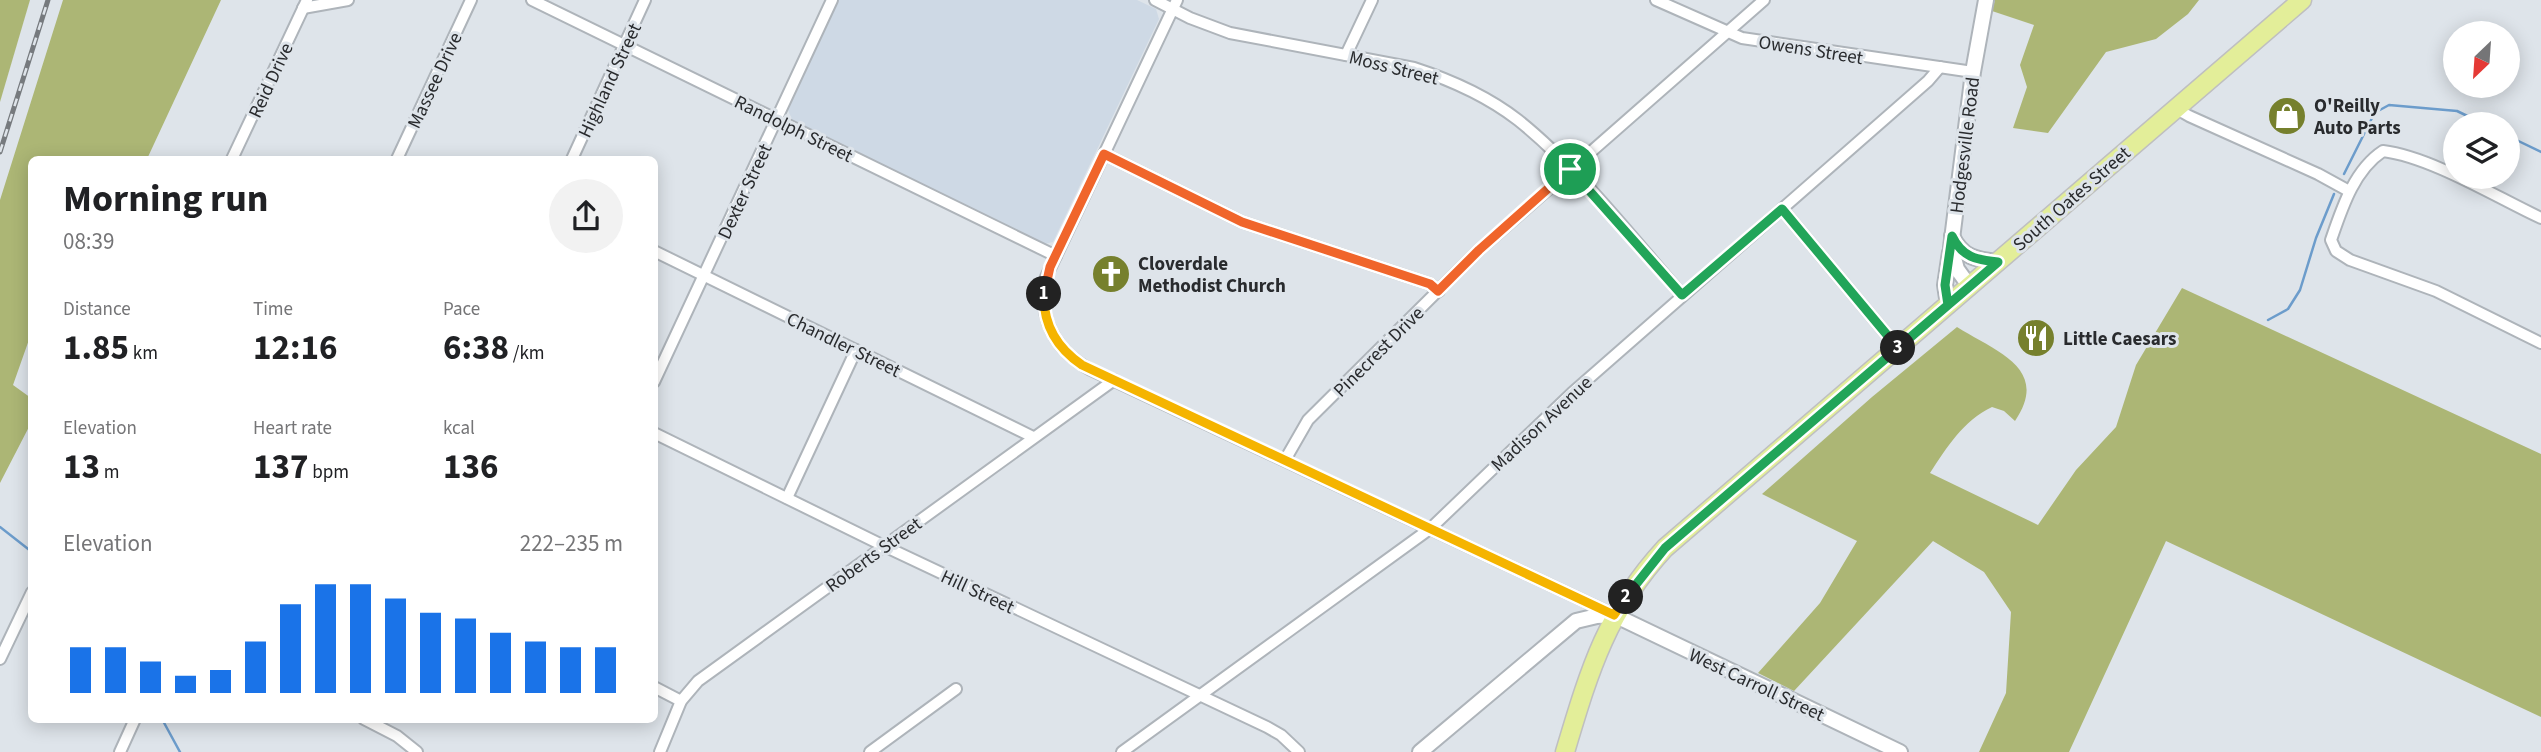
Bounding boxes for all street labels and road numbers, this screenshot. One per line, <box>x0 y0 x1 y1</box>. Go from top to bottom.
street label: Highland Street <box>572 18 649 142</box>
street label: Massee Drive <box>401 28 469 133</box>
street label: Owens Street <box>1757 29 1865 72</box>
street label: Reid Drive <box>242 39 301 123</box>
street label: Moss Street <box>1346 44 1442 93</box>
street label: Hodgesville Road <box>1944 75 1987 215</box>
street label: Randolph Street <box>730 89 858 170</box>
street label: Dexter Street <box>711 139 780 244</box>
street label: South Oates Street <box>2007 140 2137 258</box>
street label: Pinecrest Drive <box>1328 301 1431 404</box>
street label: Chandler Street <box>782 306 905 385</box>
street label: Madison Avenue <box>1485 370 1599 478</box>
street label: Roberts Street <box>820 511 928 599</box>
street label: Hill Street <box>936 564 1019 621</box>
street label: West Carroll Street <box>1684 642 1829 729</box>

